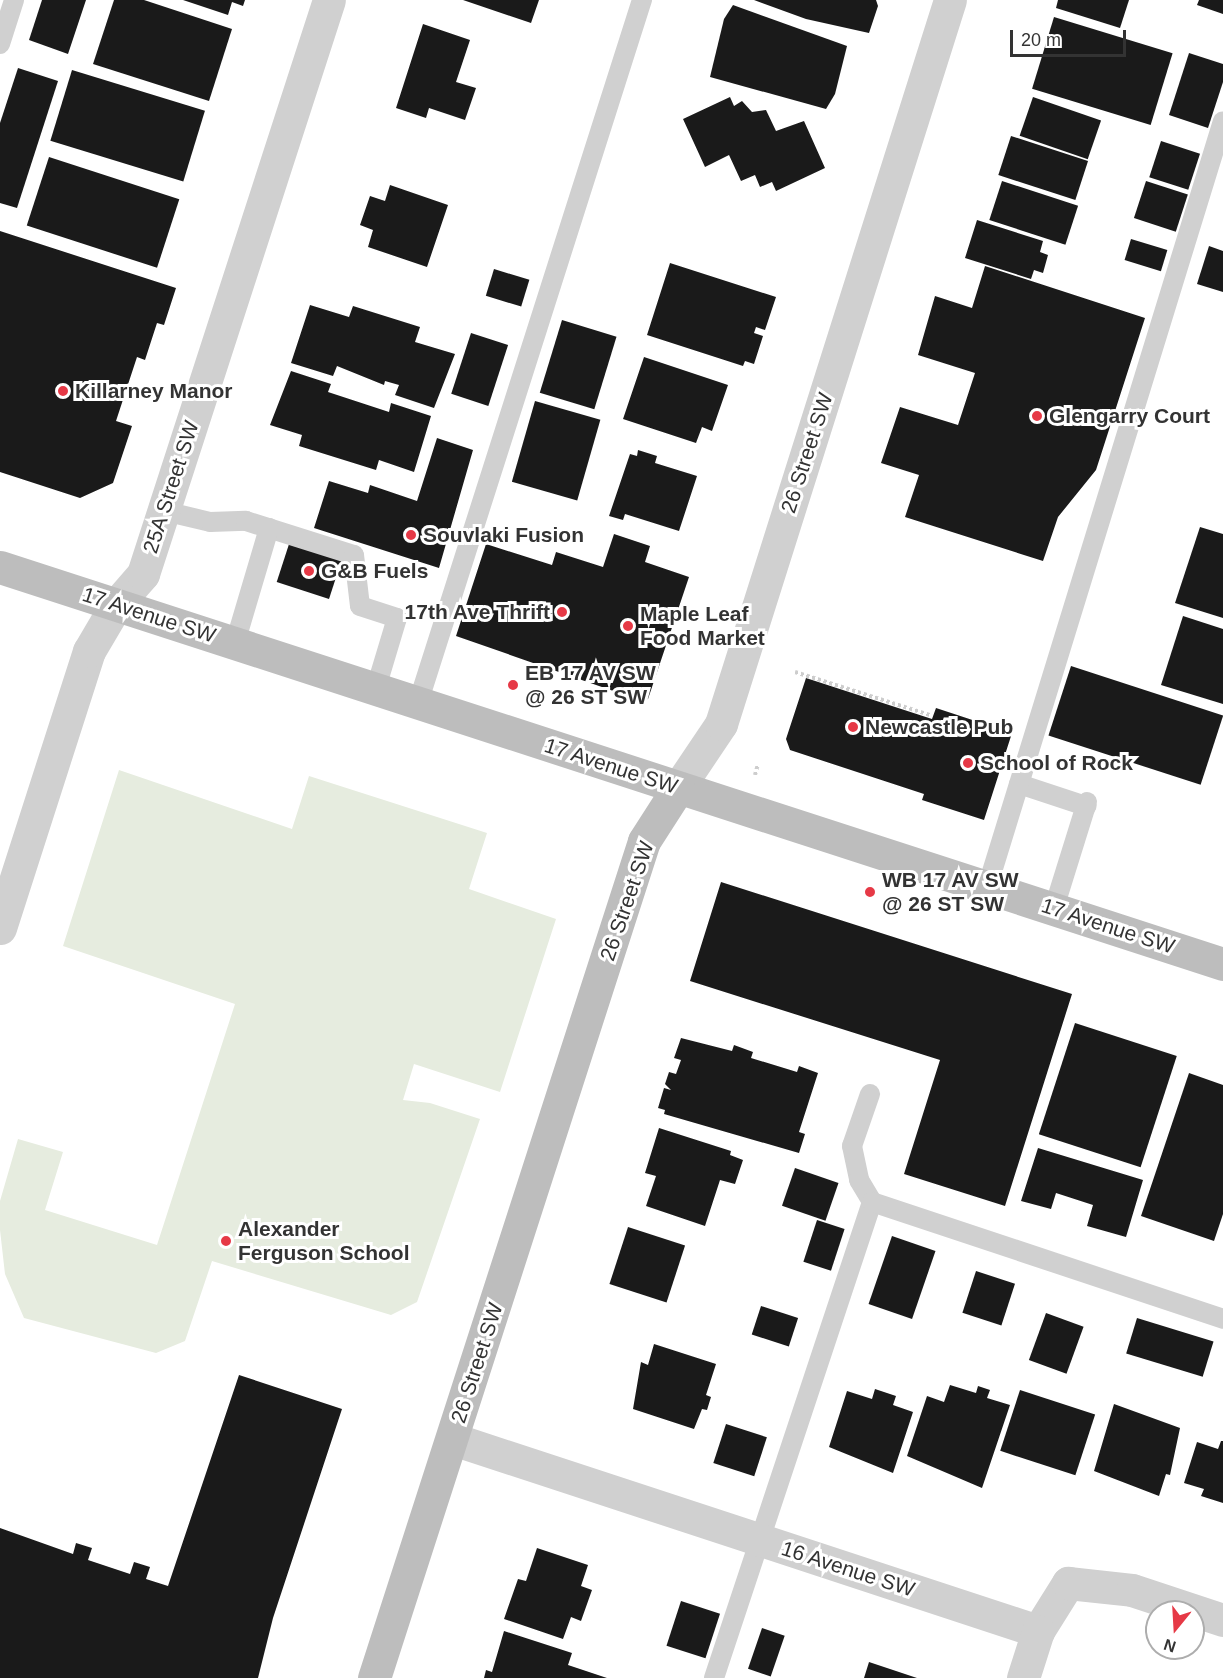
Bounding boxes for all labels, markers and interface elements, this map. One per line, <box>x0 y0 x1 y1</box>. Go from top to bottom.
scale bar <box>1013 18 1128 56</box>
text: 20 m <box>1021 30 1061 50</box>
place label: Killarney Manor <box>75 378 233 404</box>
marker: Killarney Manor <box>56 384 70 398</box>
street label: 26 Street SW <box>776 390 838 516</box>
place label: Glengarry Court <box>1049 403 1210 429</box>
marker: Glengarry Court <box>1030 409 1044 423</box>
street label: 25A Street SW <box>138 417 204 557</box>
place label: Souvlaki Fusion <box>423 522 584 548</box>
marker: Souvlaki Fusion <box>404 528 418 542</box>
place label: G&B Fuels <box>321 558 428 584</box>
marker: G&B Fuels <box>302 564 316 578</box>
street label: 17 Avenue SW <box>79 581 219 649</box>
place label: 17th Ave Thrift <box>404 599 550 625</box>
place label: Maple Leaf Food Market <box>640 601 765 651</box>
marker: 17th Ave Thrift <box>555 605 569 619</box>
marker: Maple Leaf Food Market <box>621 619 635 633</box>
place label: EB 17 AV SW @ 26 ST SW <box>525 660 656 710</box>
marker: EB 17 AV SW @ 26 ST SW <box>506 678 520 692</box>
place label: Newcastle Pub <box>865 714 1013 740</box>
marker: Newcastle Pub <box>846 720 860 734</box>
street label: 17 Avenue SW <box>541 732 681 800</box>
place label: School of Rock <box>980 750 1133 776</box>
marker: School of Rock <box>961 756 975 770</box>
street label: 26 Street SW <box>595 838 659 964</box>
place label: WB 17 AV SW @ 26 ST SW <box>882 867 1019 917</box>
marker: WB 17 AV SW @ 26 ST SW <box>863 885 877 899</box>
street label: 17 Avenue SW <box>1038 892 1178 960</box>
place label: Alexander Ferguson School <box>238 1216 410 1266</box>
marker: Alexander Ferguson School <box>219 1234 233 1248</box>
street label: 26 Street SW <box>446 1300 508 1426</box>
street label: 16 Avenue SW <box>778 1535 918 1603</box>
north arrow <box>1145 1600 1205 1660</box>
text: N <box>1162 1636 1178 1656</box>

